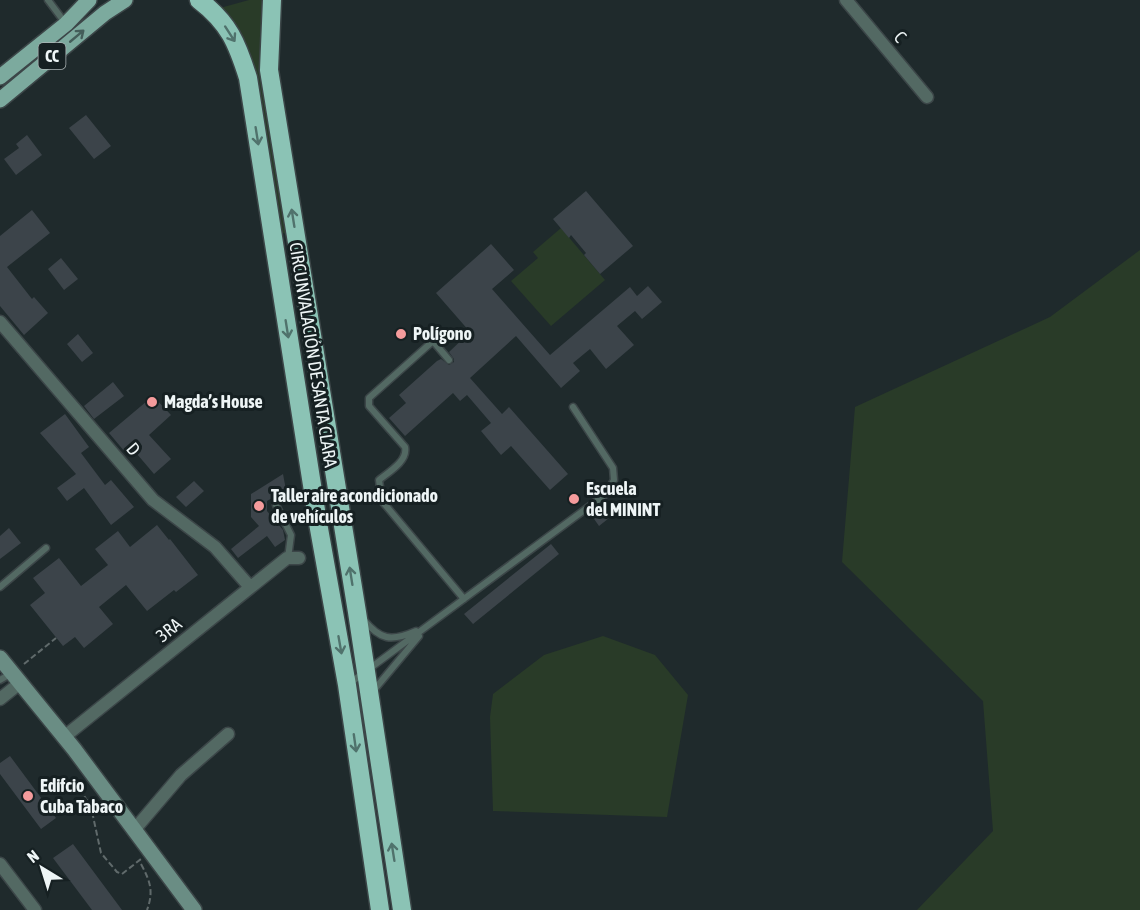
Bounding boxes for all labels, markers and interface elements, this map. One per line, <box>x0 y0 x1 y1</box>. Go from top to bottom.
one-way arrow <box>224 26 237 43</box>
street label: C <box>890 27 911 47</box>
one-way arrow <box>69 29 85 42</box>
road number: CC <box>38 43 66 69</box>
one-way arrow <box>252 126 263 145</box>
one-way arrow <box>287 209 298 228</box>
street label: CIRCUNVALACIÓN DE SANTA CLARA <box>285 241 342 469</box>
one-way arrow <box>282 318 293 338</box>
place label: Polígono <box>413 323 472 344</box>
marker: Polígono <box>394 327 408 341</box>
place label: Magda’s House <box>164 391 263 412</box>
marker: Magda’s House <box>145 395 159 409</box>
street label: D <box>122 438 145 459</box>
place label: Escuela del MININT <box>586 478 660 520</box>
place label: Taller aire acondicionado de vehículos <box>271 485 438 527</box>
marker: Escuela del MININT <box>567 492 581 506</box>
marker: Taller aire acondicionado de vehículos <box>252 499 266 513</box>
one-way arrow <box>345 567 356 587</box>
street label: 3RA <box>152 613 186 646</box>
one-way arrow <box>335 635 346 655</box>
one-way arrow <box>350 733 361 753</box>
place label: Edifcio Cuba Tabaco <box>40 775 123 817</box>
marker: Edifcio Cuba Tabaco <box>21 789 35 803</box>
north arrow <box>12 838 72 898</box>
one-way arrow <box>388 843 399 863</box>
text: N <box>23 846 42 866</box>

